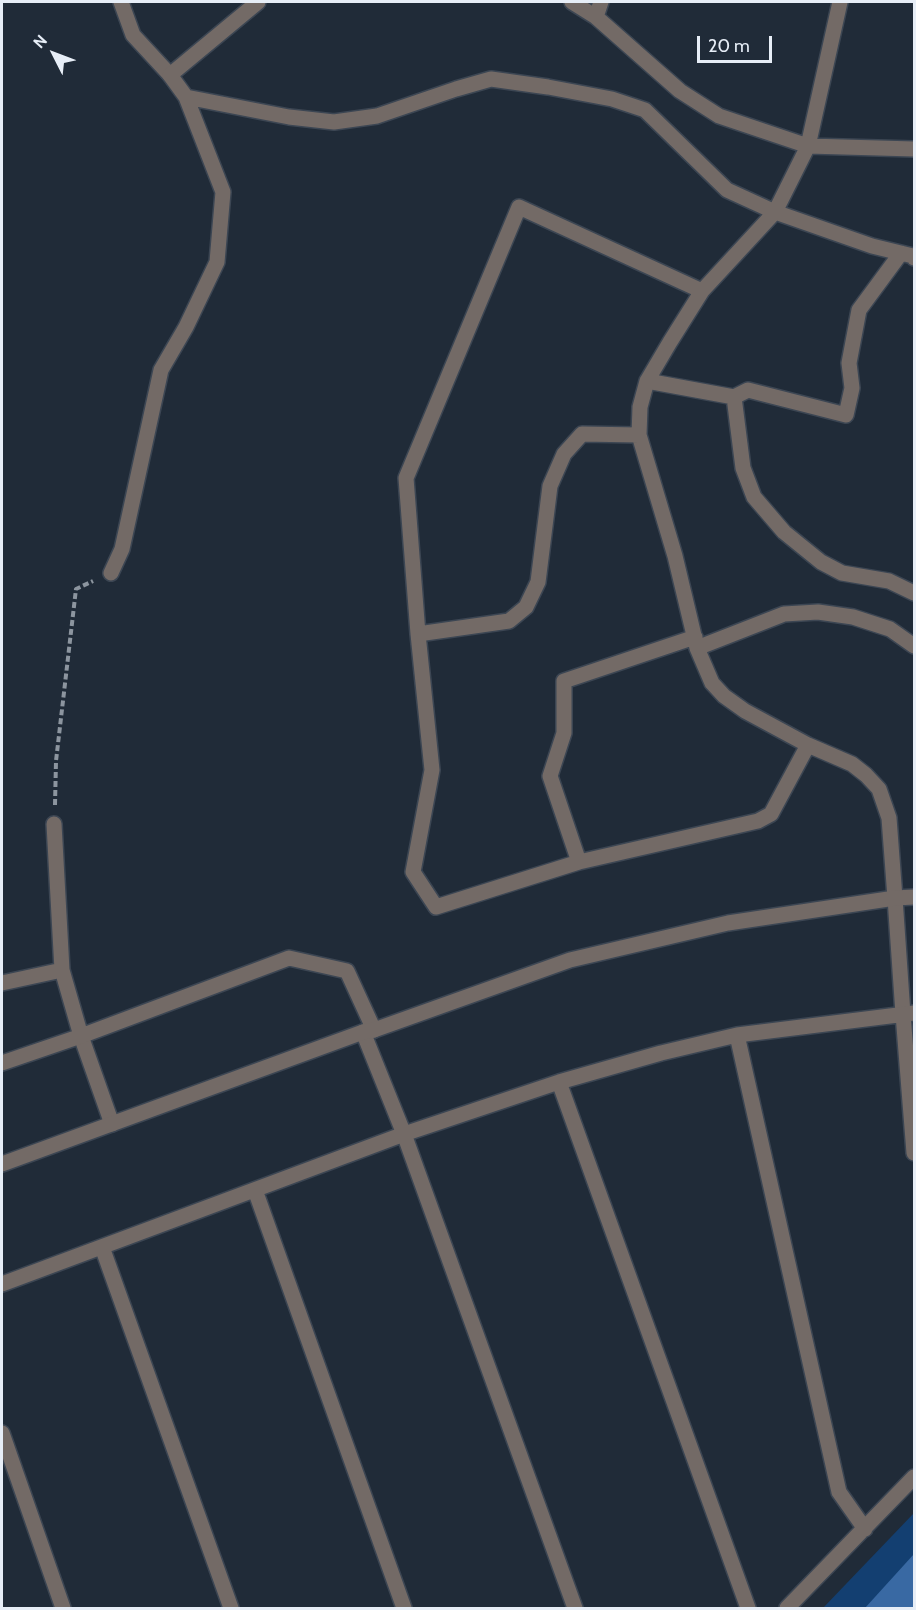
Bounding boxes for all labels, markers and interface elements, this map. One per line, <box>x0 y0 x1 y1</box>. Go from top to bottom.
north arrow <box>24 24 84 84</box>
scale bar <box>700 24 775 62</box>
text: N <box>29 31 51 52</box>
text: 20 m <box>708 35 750 57</box>

